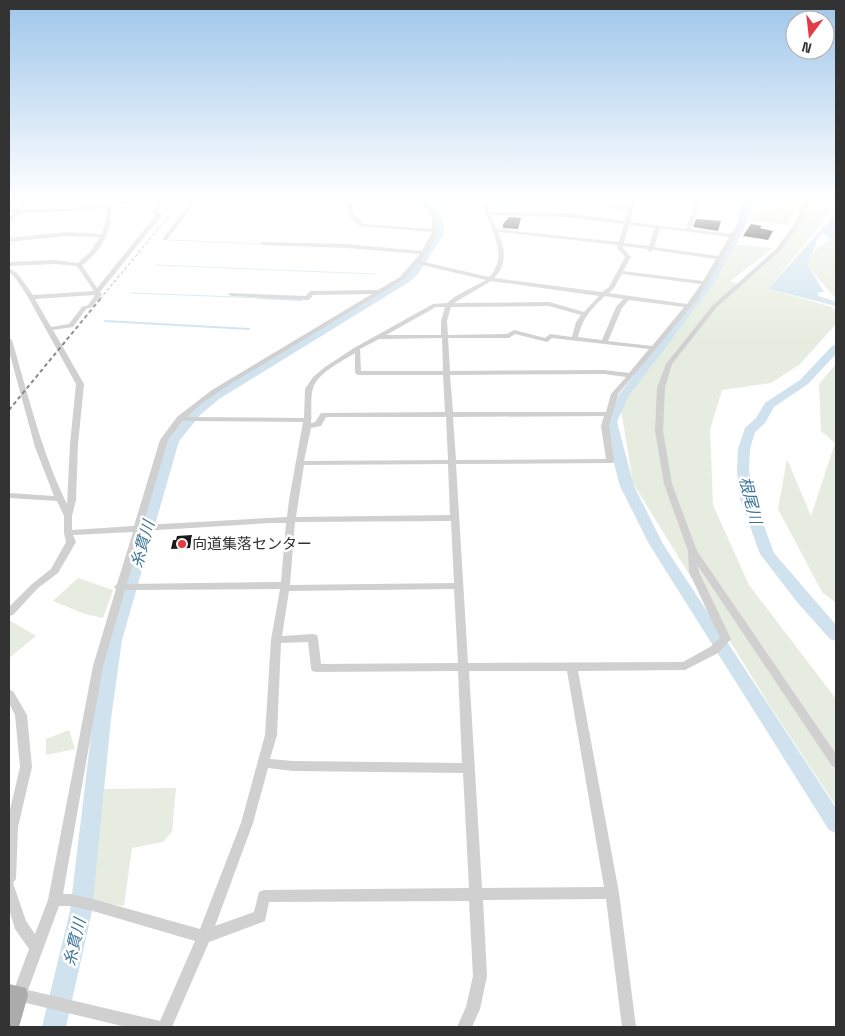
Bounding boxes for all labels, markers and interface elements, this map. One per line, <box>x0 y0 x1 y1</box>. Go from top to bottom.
north arrow <box>785 10 835 60</box>
text: N <box>800 38 814 57</box>
water label: 根尾川 <box>735 474 767 528</box>
water label: 糸貫川 <box>126 516 160 570</box>
place label: 向道集落センター <box>192 534 312 553</box>
marker: 向道集落センター <box>176 538 188 550</box>
water label: 糸貫川 <box>59 914 91 968</box>

